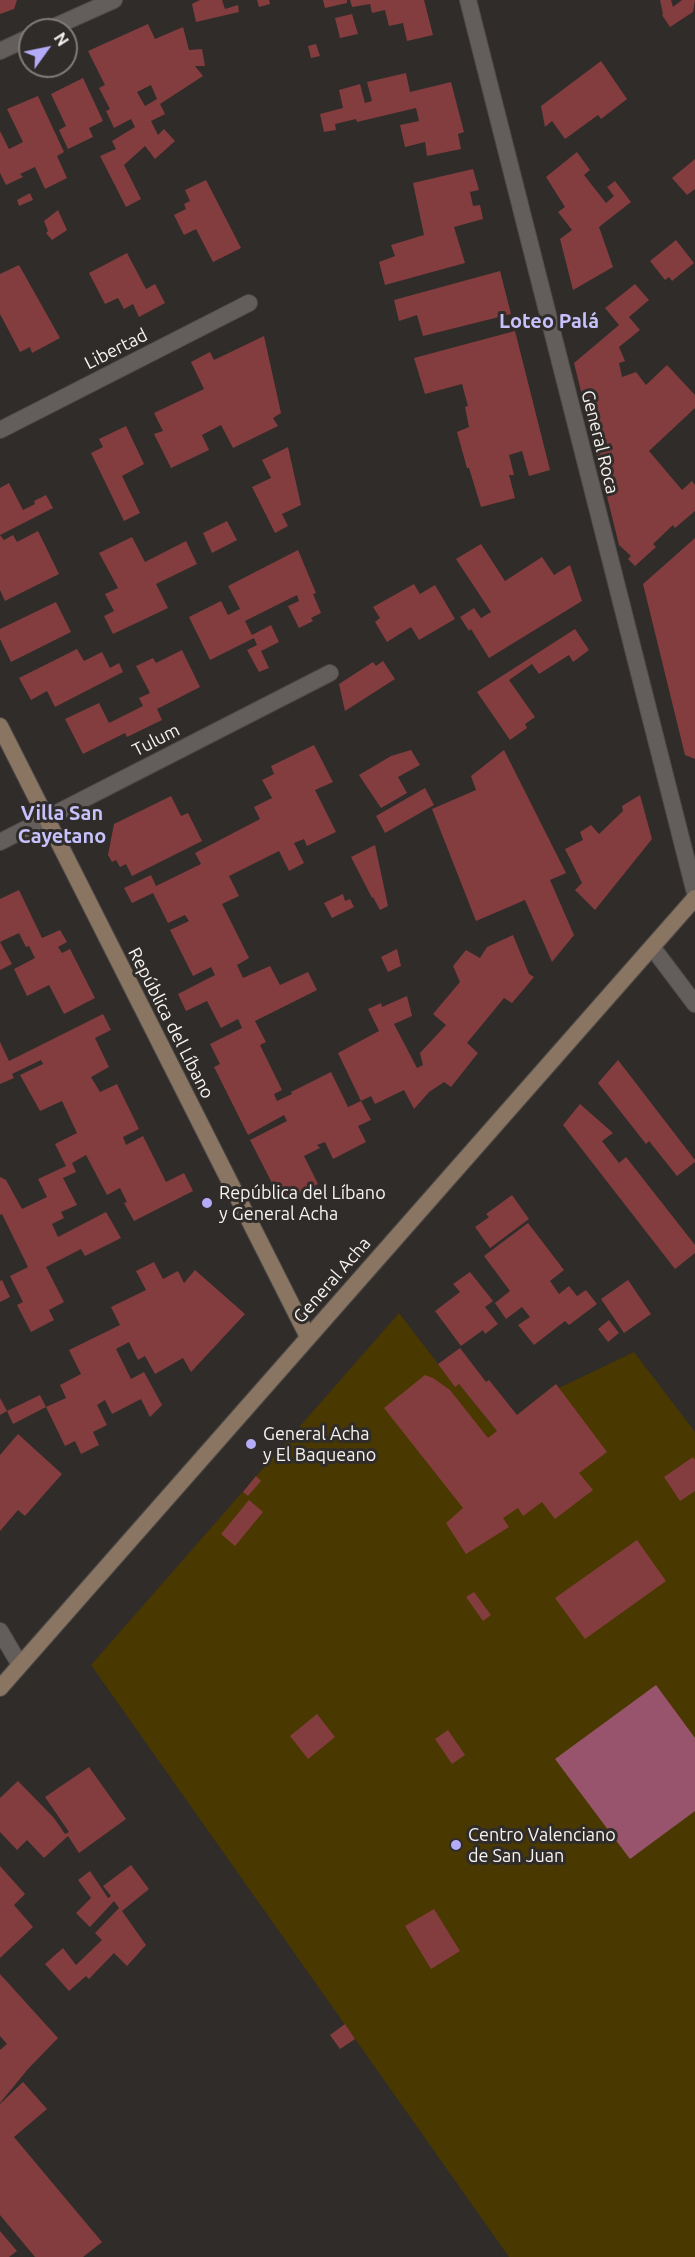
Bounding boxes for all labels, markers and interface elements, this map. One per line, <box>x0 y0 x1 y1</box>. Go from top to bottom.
north arrow <box>18 18 78 78</box>
text: N <box>51 29 72 49</box>
district label: Loteo Palá <box>499 309 599 333</box>
street label: Libertad <box>81 324 151 374</box>
street label: General Roca <box>577 388 623 496</box>
street label: Tulum <box>129 719 183 761</box>
district label: Villa San Cayetano <box>18 801 106 848</box>
street label: República del Líbano <box>124 944 218 1102</box>
place label: República del Líbano y General Acha <box>219 1182 386 1224</box>
marker: República del Líbano y General Acha <box>200 1196 214 1210</box>
street label: General Acha <box>289 1233 375 1327</box>
place label: General Acha y El Baqueano <box>263 1423 376 1466</box>
marker: General Acha y El Baqueano <box>244 1437 258 1451</box>
place label: Centro Valenciano de San Juan <box>468 1824 616 1866</box>
marker: Centro Valenciano de San Juan <box>449 1838 463 1852</box>

